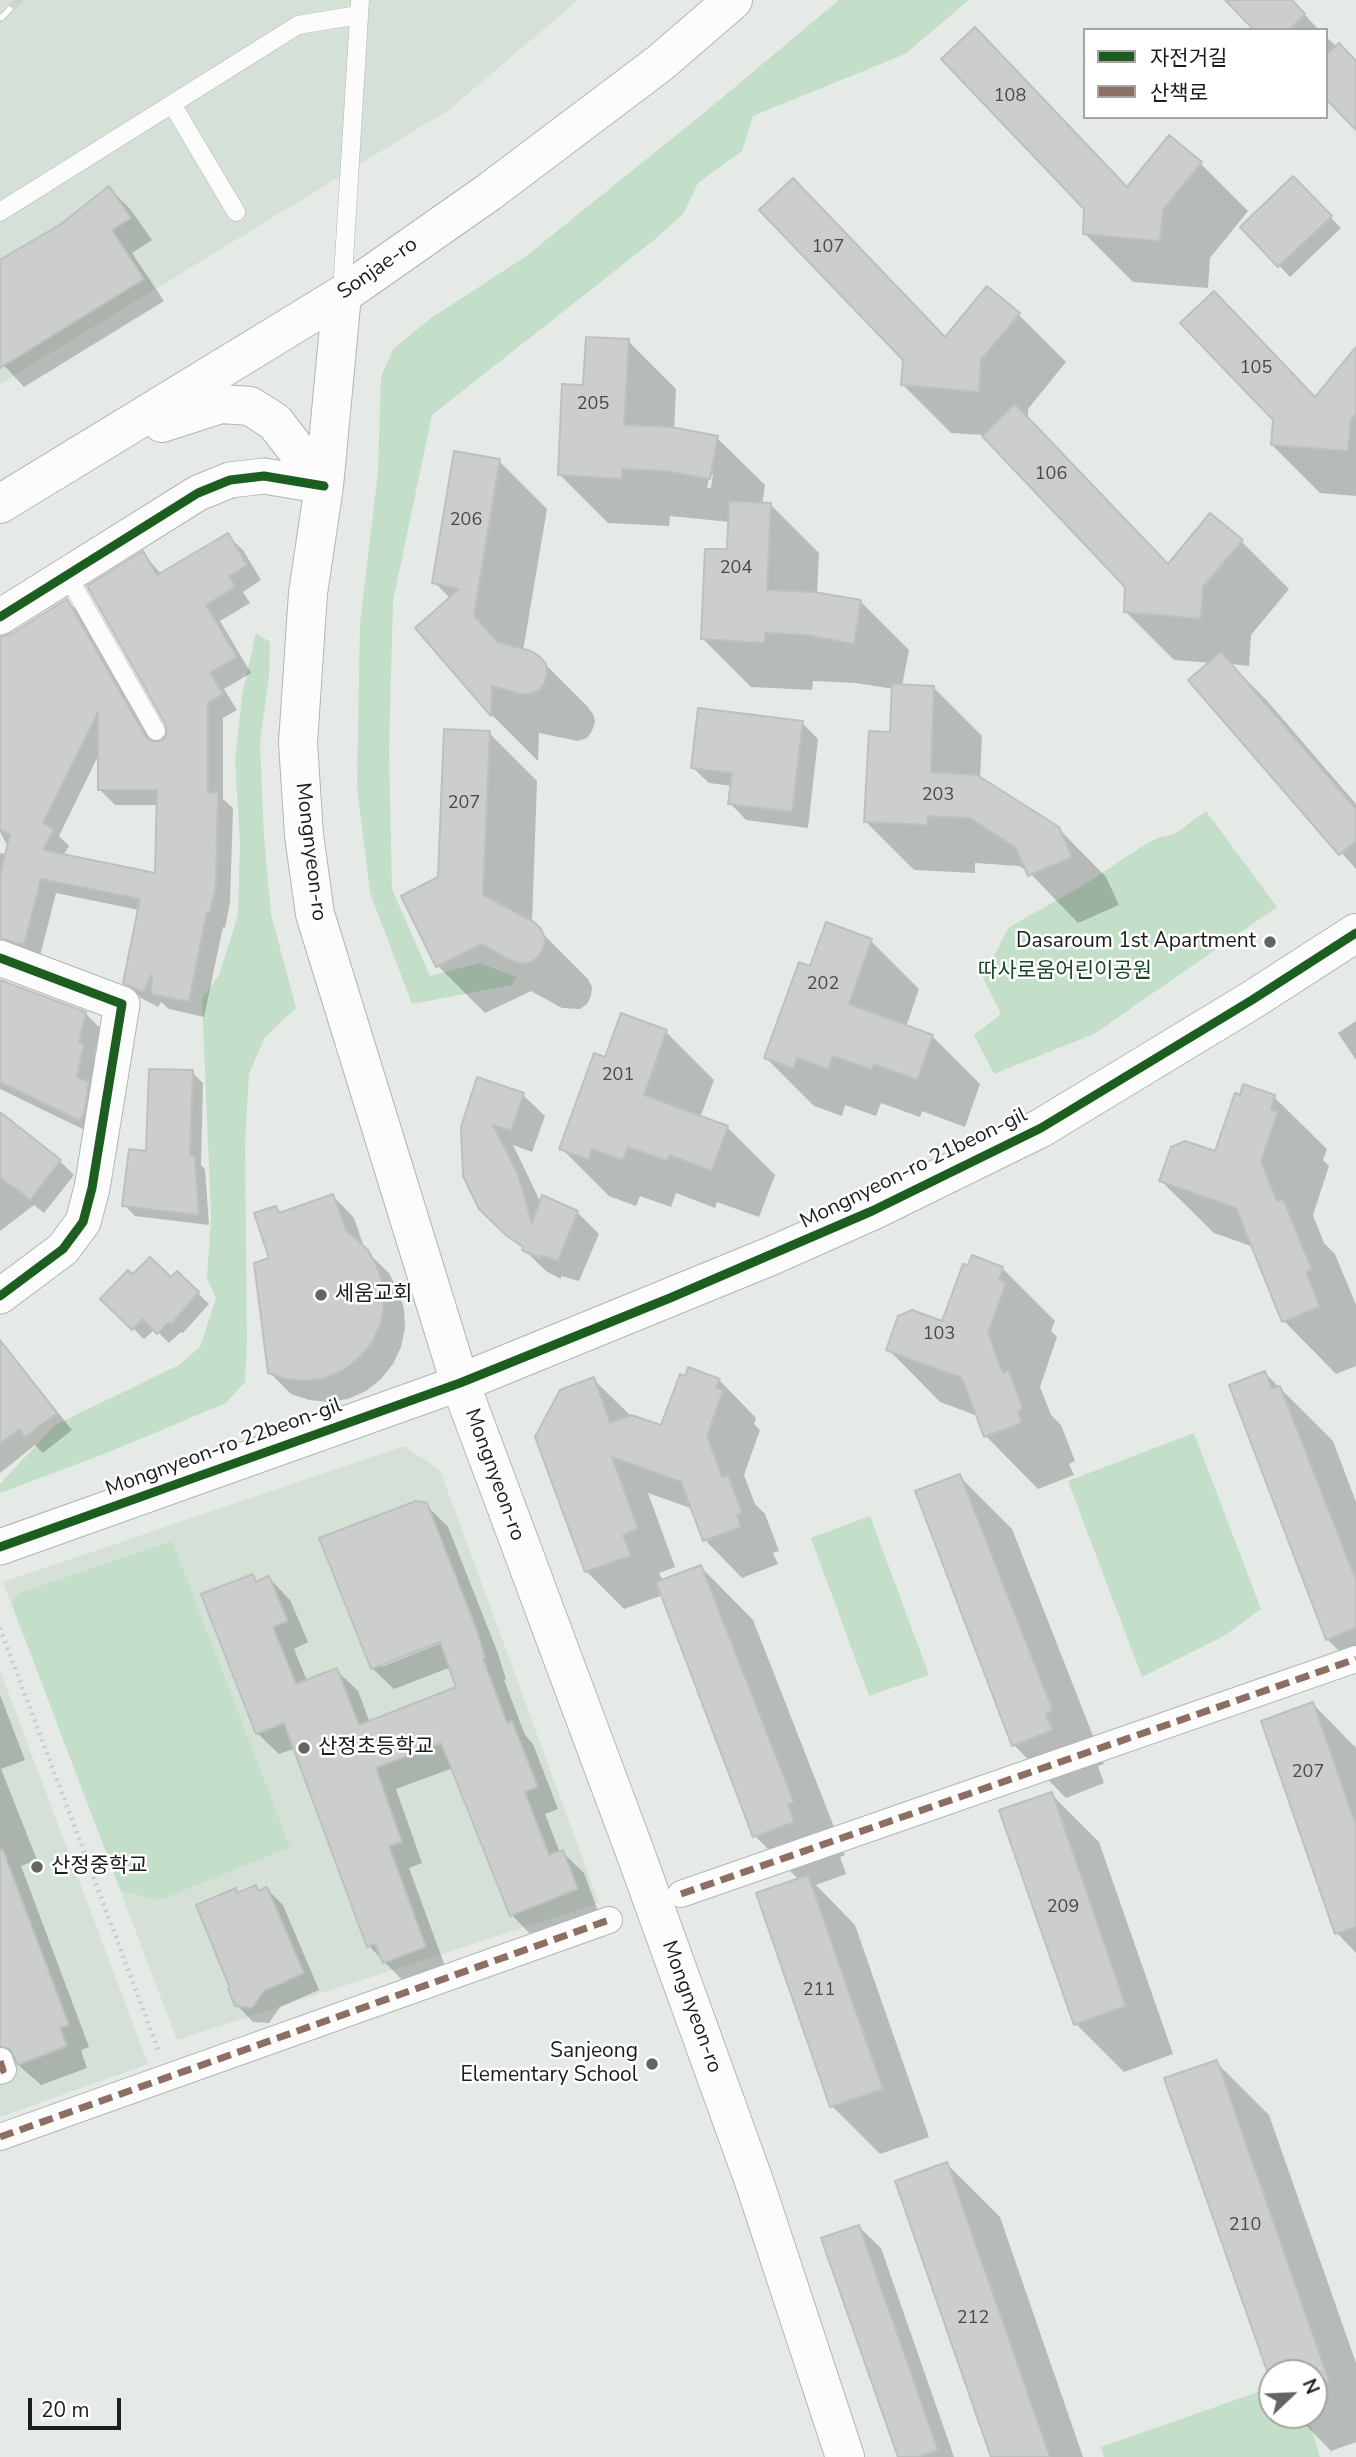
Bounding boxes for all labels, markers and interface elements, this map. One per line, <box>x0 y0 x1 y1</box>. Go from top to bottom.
legend <box>1083 28 1328 119</box>
text: 자전거길 <box>1150 44 1227 72</box>
text: 산책로 <box>1150 79 1208 107</box>
house number: 108 <box>994 86 1026 108</box>
street label: Sonjae-ro <box>333 232 423 306</box>
house number: 107 <box>812 237 844 259</box>
house number: 105 <box>1240 358 1272 380</box>
house number: 205 <box>577 394 609 416</box>
house number: 106 <box>1035 464 1067 486</box>
house number: 206 <box>450 510 482 532</box>
house number: 204 <box>720 558 752 580</box>
street label: Mongnyeon-ro <box>289 781 331 923</box>
house number: 203 <box>922 785 954 807</box>
house number: 207 <box>448 793 480 815</box>
place label: Dasaroum 1st Apartment <box>1016 929 1256 955</box>
marker: Dasaroum 1st Apartment <box>1262 934 1278 950</box>
park label: 따사로움어린이공원 <box>978 959 1152 985</box>
house number: 202 <box>807 974 839 996</box>
house number: 201 <box>602 1065 634 1087</box>
street label: Mongnyeon-ro 21beon-gil <box>796 1103 1032 1235</box>
place label: 세움교회 <box>335 1282 412 1308</box>
marker: 세움교회 <box>313 1287 329 1303</box>
house number: 103 <box>923 1324 955 1346</box>
street label: Mongnyeon-ro 22beon-gil <box>103 1394 345 1502</box>
street label: Mongnyeon-ro <box>458 1405 530 1545</box>
place label: 산정초등학교 <box>318 1735 434 1761</box>
marker: 산정초등학교 <box>296 1740 312 1756</box>
house number: 207 <box>1292 1762 1324 1784</box>
place label: 산정중학교 <box>51 1854 148 1880</box>
marker: 산정중학교 <box>29 1859 45 1875</box>
house number: 209 <box>1047 1897 1079 1919</box>
street label: Mongnyeon-ro <box>655 1937 727 2077</box>
house number: 211 <box>803 1980 835 2002</box>
place label: Sanjeong Elementary School <box>460 2039 638 2089</box>
marker: Sanjeong Elementary School <box>644 2056 660 2072</box>
house number: 210 <box>1229 2215 1261 2237</box>
house number: 212 <box>957 2308 989 2330</box>
north arrow <box>1258 2359 1328 2429</box>
text: N <box>1296 2375 1325 2398</box>
scale bar <box>32 2384 124 2428</box>
text: 20 m <box>41 2396 90 2424</box>

